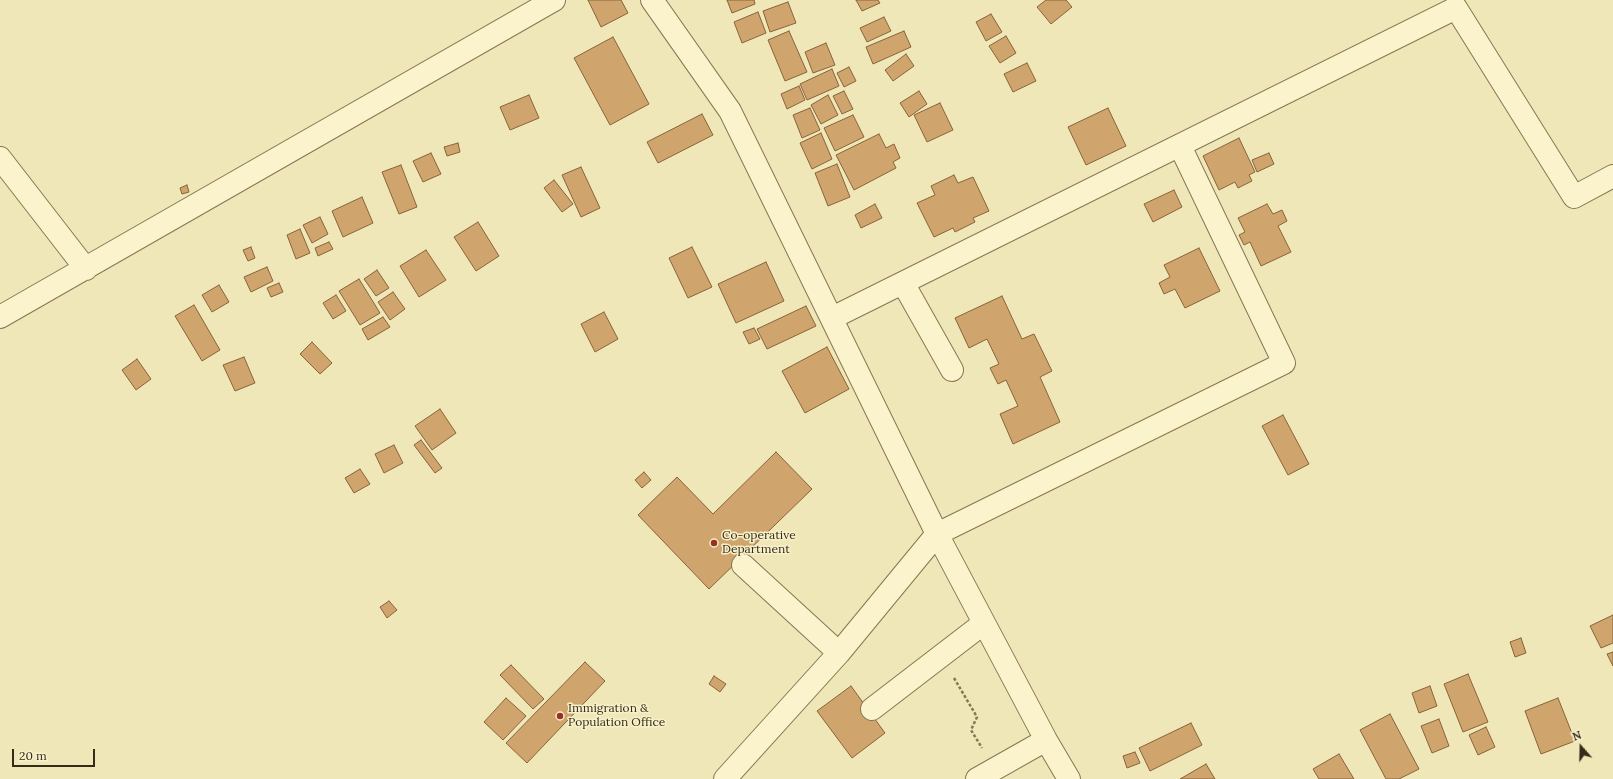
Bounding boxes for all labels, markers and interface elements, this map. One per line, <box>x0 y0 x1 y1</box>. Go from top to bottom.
place label: Co-operative Department <box>722 529 796 557</box>
marker: Co-operative Department <box>709 538 719 548</box>
place label: Immigration & Population Office <box>568 702 665 730</box>
marker: Immigration & Population Office <box>555 711 565 721</box>
north arrow <box>1561 727 1601 767</box>
text: N <box>1570 728 1583 744</box>
scale bar <box>14 741 97 767</box>
text: 20 m <box>19 748 47 763</box>

